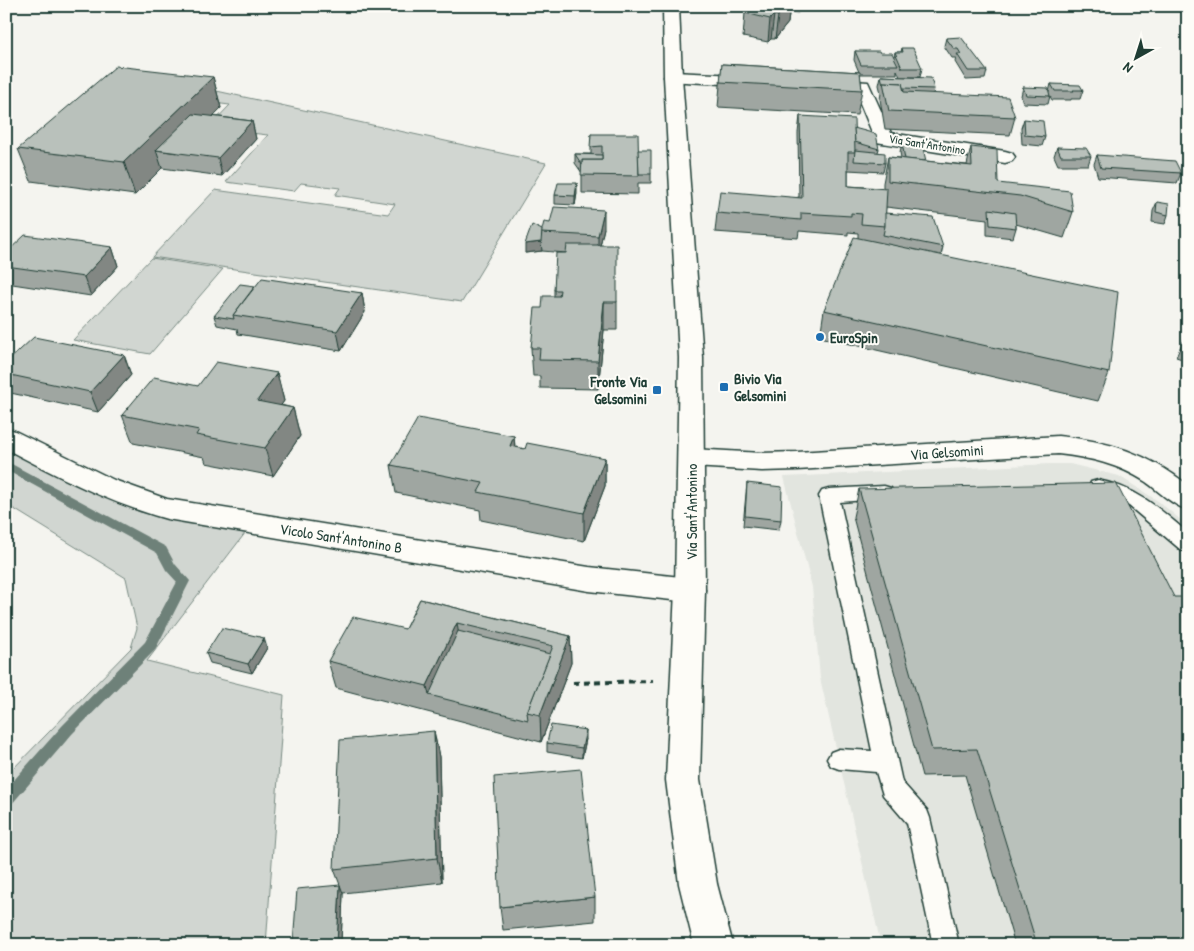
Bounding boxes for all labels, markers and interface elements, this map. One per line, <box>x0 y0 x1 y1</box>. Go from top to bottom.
north arrow <box>1112 32 1162 82</box>
text: N <box>1118 58 1136 78</box>
street label: Via Sant'Antonino <box>888 130 967 158</box>
place label: EuroSpin <box>830 327 878 349</box>
marker: EuroSpin <box>814 331 826 343</box>
place label: Bivio Via Gelsomini <box>734 368 787 406</box>
place label: Fronte Via Gelsomini <box>590 371 647 409</box>
marker: Bivio Via Gelsomini <box>718 381 730 393</box>
marker: Fronte Via Gelsomini <box>651 384 663 396</box>
street label: Via Gelsomini <box>909 439 985 465</box>
street label: Via Sant'Antonino <box>681 464 702 560</box>
street label: Vicolo Sant'Antonino B <box>278 518 404 558</box>

